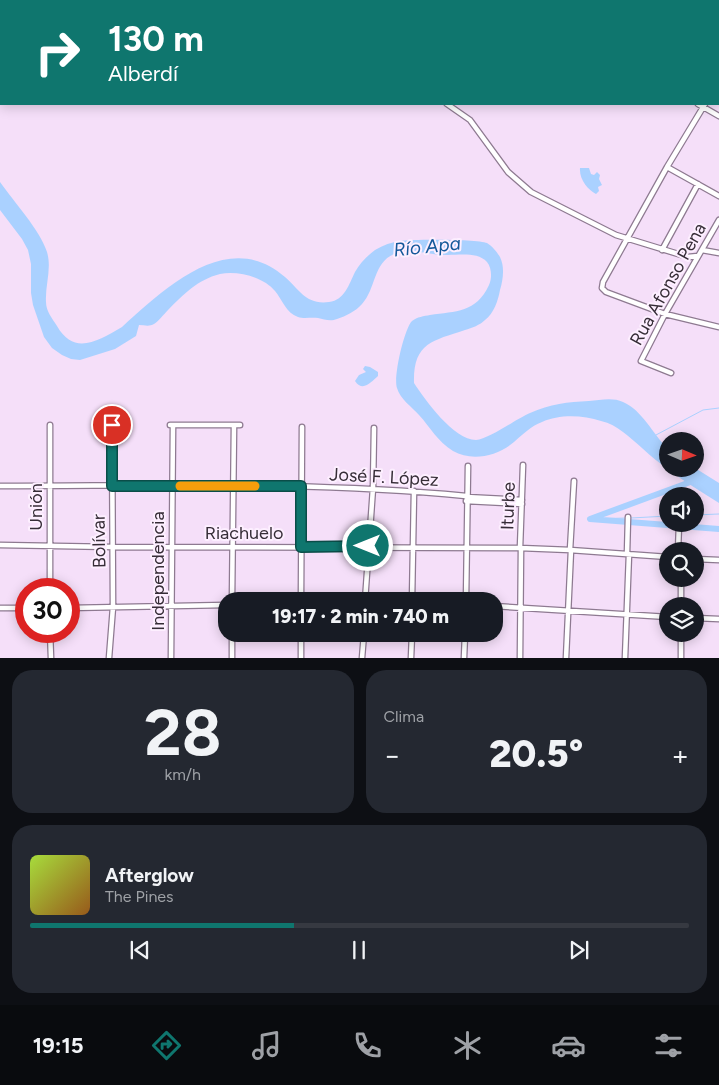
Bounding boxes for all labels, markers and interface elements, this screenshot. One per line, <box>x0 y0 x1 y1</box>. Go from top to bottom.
text: 130 m <box>108 18 204 60</box>
icon: right <box>25 20 90 85</box>
text: Alberdí <box>108 60 178 87</box>
street label: Rua Afonso Pena <box>625 219 711 349</box>
water label: Río Apa <box>392 232 462 261</box>
pin <box>91 404 133 446</box>
icon: arrive <box>98 411 126 439</box>
north arrow <box>659 432 704 478</box>
map controls <box>659 432 704 642</box>
street label: José F. López <box>329 463 439 491</box>
street label: Iturbe <box>496 481 520 530</box>
street label: Unión <box>25 483 47 531</box>
button: sound <box>659 487 704 532</box>
street label: Independencia <box>147 511 169 631</box>
street label: Bolívar <box>88 514 110 568</box>
position arrow <box>341 519 393 571</box>
street label: Riachuelo <box>205 522 283 544</box>
button: search <box>659 542 704 587</box>
speed limit sign: 30 <box>15 578 80 643</box>
button: layers <box>659 597 704 642</box>
text: 19:17 · 2 min · 740 m <box>272 605 449 628</box>
text: 28 <box>144 693 221 771</box>
text: Clima <box>384 707 424 726</box>
text: 20.5° <box>489 731 583 777</box>
text: − <box>384 738 401 772</box>
text: + <box>672 738 689 772</box>
text: km/h <box>164 765 201 784</box>
text: Afterglow <box>105 864 194 887</box>
text: The Pines <box>105 887 174 906</box>
icon: previous <box>126 936 154 964</box>
icon: pause <box>345 936 373 964</box>
icon: next <box>565 936 593 964</box>
icon: directions <box>149 1028 184 1063</box>
icon: music <box>249 1028 284 1063</box>
icon: phone <box>350 1028 385 1063</box>
icon: climate <box>450 1028 485 1063</box>
icon: car <box>551 1028 586 1063</box>
icon: filters <box>651 1028 686 1063</box>
text: 19:15 <box>33 1032 83 1059</box>

